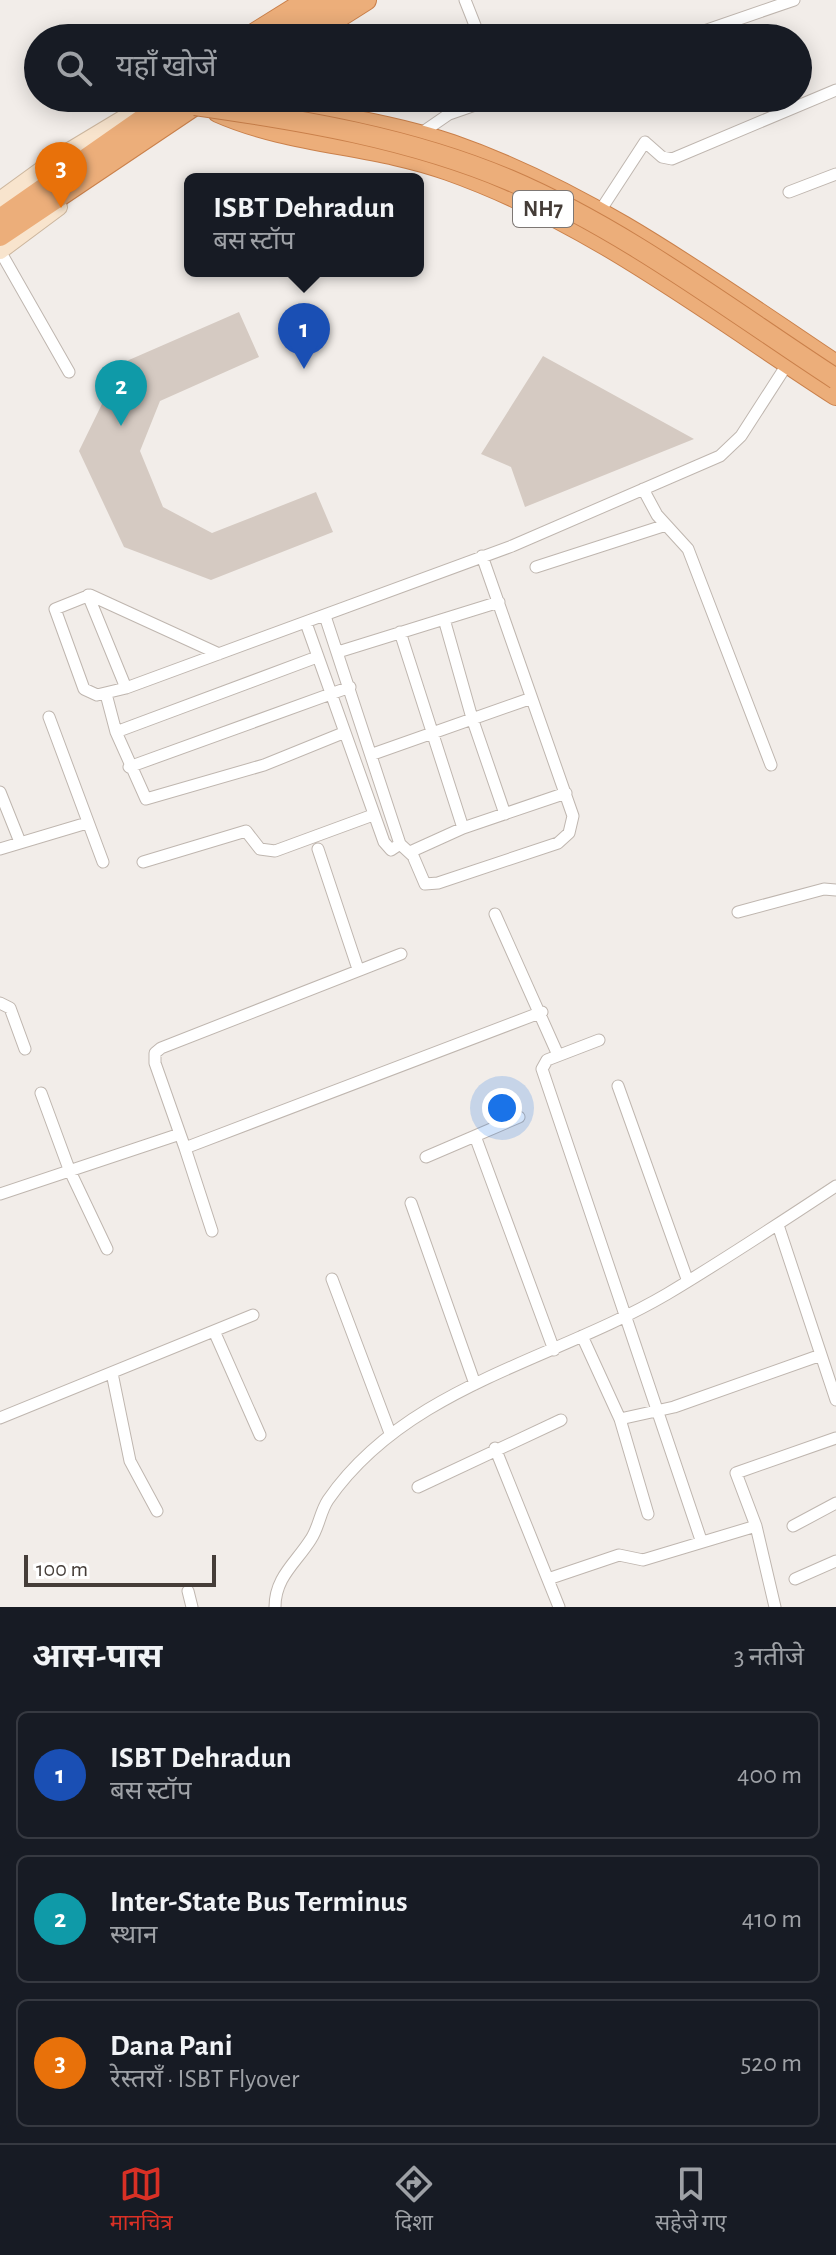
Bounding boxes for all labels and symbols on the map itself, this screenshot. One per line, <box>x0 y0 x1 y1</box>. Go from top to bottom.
pin: 3 <box>35 142 87 208</box>
road number: NH7 <box>513 191 573 227</box>
pin: 1 <box>278 303 330 369</box>
pin: 2 <box>95 360 147 426</box>
your location <box>482 1088 522 1128</box>
scale bar <box>24 1551 216 1587</box>

